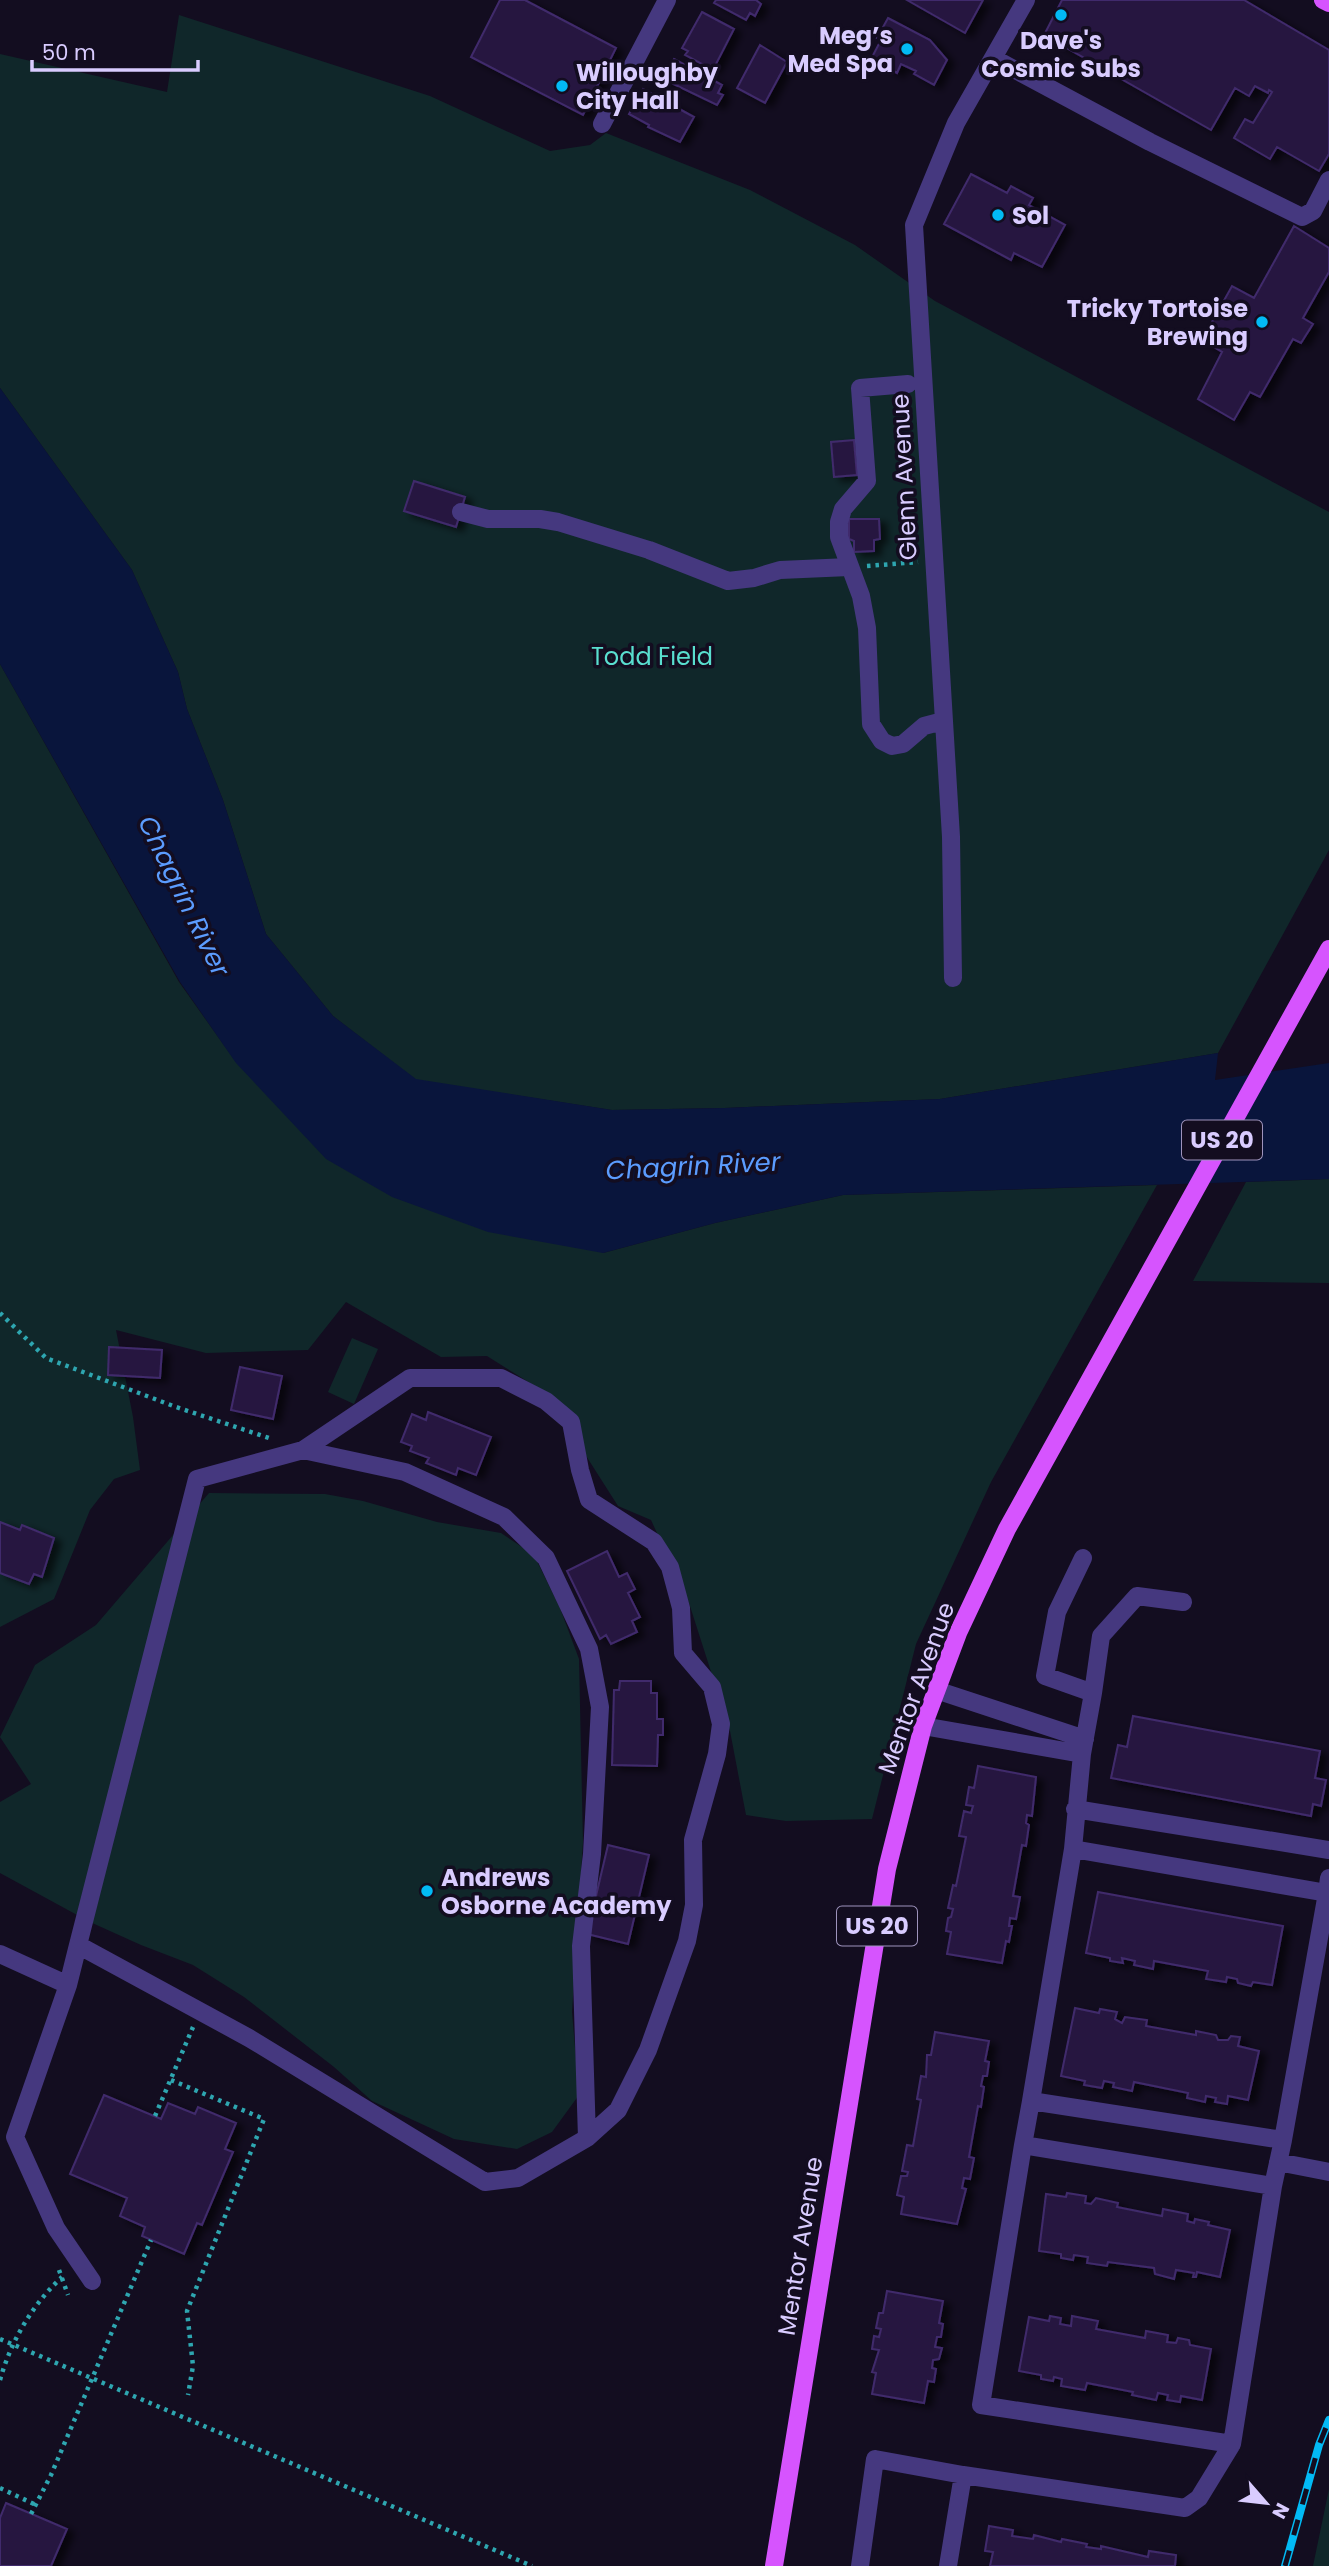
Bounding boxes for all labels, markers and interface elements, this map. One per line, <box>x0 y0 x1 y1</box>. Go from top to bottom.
marker: Dave's Cosmic Subs <box>1053 7 1069 23</box>
place label: Meg’s Med Spa <box>787 19 893 80</box>
place label: Dave's Cosmic Subs <box>981 24 1141 85</box>
scale bar <box>32 28 198 72</box>
text: 50 m <box>42 38 96 67</box>
marker: Meg’s Med Spa <box>899 41 915 57</box>
place label: Willoughby City Hall <box>576 56 719 117</box>
marker: Willoughby City Hall <box>554 78 570 94</box>
place label: Sol <box>1012 199 1049 232</box>
marker: Sol <box>990 207 1006 223</box>
place label: Tricky Tortoise Brewing <box>1067 292 1248 353</box>
marker: Tricky Tortoise Brewing <box>1254 314 1270 330</box>
street label: Glenn Avenue <box>883 393 925 561</box>
park label: Todd Field <box>591 640 713 673</box>
water label: Chagrin River <box>129 809 239 984</box>
road number: US 20 <box>1182 1120 1262 1160</box>
water label: Chagrin River <box>605 1143 783 1189</box>
street label: Mentor Avenue <box>870 1598 962 1778</box>
place label: Andrews Osborne Academy <box>441 1861 672 1922</box>
marker: Andrews Osborne Academy <box>419 1883 435 1899</box>
road number: US 20 <box>837 1907 917 1946</box>
street label: Mentor Avenue <box>770 2154 830 2338</box>
north arrow <box>1231 2468 1301 2538</box>
text: N <box>1265 2498 1296 2523</box>

